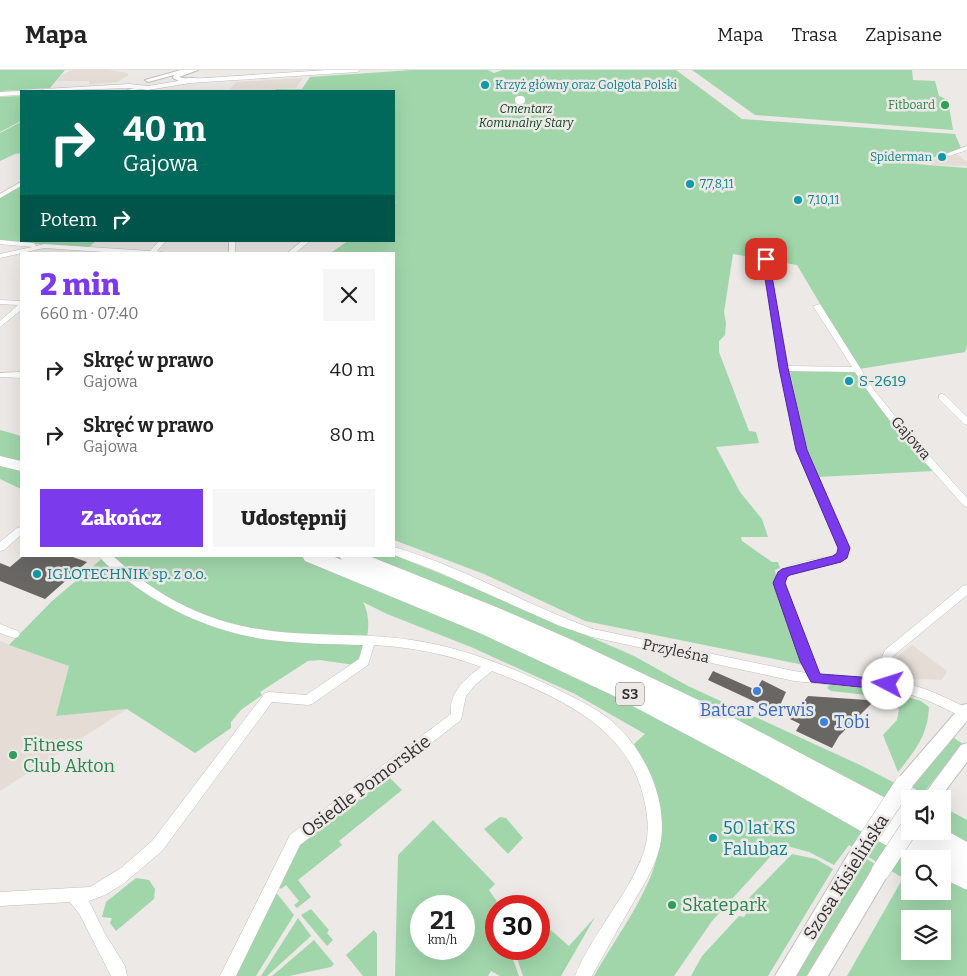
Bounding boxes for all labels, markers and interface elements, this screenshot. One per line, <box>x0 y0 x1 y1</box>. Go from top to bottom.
text: Mapa <box>25 21 87 49</box>
text: Mapa <box>717 24 763 46</box>
text: Trasa <box>791 24 837 46</box>
text: Zapisane <box>865 24 942 46</box>
place label: Krzyż główny oraz Golgota Polski <box>495 78 677 92</box>
marker: Krzyż główny oraz Golgota Polski <box>479 79 491 91</box>
place label: Fitboard <box>888 98 935 112</box>
marker: Fitboard <box>939 99 951 111</box>
park label: Cmentarz Komunalny Stary <box>479 102 574 130</box>
text: 40 m <box>123 108 206 150</box>
icon: right <box>40 110 105 175</box>
text: Gajowa <box>123 150 198 177</box>
place label: Spiderman <box>870 150 932 164</box>
marker: Spiderman <box>936 151 948 163</box>
place label: 7,7,8,11 <box>700 177 734 191</box>
marker: 7,7,8,11 <box>684 178 696 190</box>
place label: 7,10,11 <box>808 193 839 207</box>
marker: 7,10,11 <box>792 194 804 206</box>
icon: right <box>107 205 135 233</box>
text: Potem <box>40 208 97 231</box>
pin <box>745 238 787 280</box>
icon: arrive <box>752 245 780 273</box>
text: 2 min <box>40 267 120 303</box>
button: close <box>323 269 375 321</box>
text: 660 m · 07:40 <box>40 304 139 323</box>
text: Skręć w prawo <box>83 349 214 372</box>
icon: right <box>40 356 68 384</box>
text: 40 m <box>330 358 375 381</box>
text: Gajowa <box>83 372 138 391</box>
place label: S-2619 <box>859 372 906 390</box>
marker: S-2619 <box>843 375 855 387</box>
street label: Gajowa <box>887 413 935 463</box>
text: Skręć w prawo <box>83 414 214 437</box>
icon: right <box>40 421 68 449</box>
text: 80 m <box>329 423 375 446</box>
text: Gajowa <box>83 437 138 456</box>
button: Zakończ <box>40 489 203 547</box>
button: Udostępnij <box>213 489 375 547</box>
place label: IGLOTECHNIK sp. z o.o. <box>47 565 207 583</box>
marker: IGLOTECHNIK sp. z o.o. <box>31 568 43 580</box>
street label: Przyleśna <box>641 635 711 667</box>
position arrow <box>861 657 913 709</box>
road number: S3 <box>616 682 644 706</box>
marker: Batcar Serwis <box>751 685 763 697</box>
place label: Batcar Serwis <box>700 699 814 721</box>
place label: Tobi <box>834 711 870 733</box>
marker: Tobi <box>818 716 830 728</box>
street label: Osiedle Pomorskie <box>297 730 435 842</box>
place label: Fitness Club Akton <box>23 734 116 777</box>
marker: Fitness Club Akton <box>7 749 19 761</box>
map controls <box>901 790 951 960</box>
button: sound <box>901 790 951 840</box>
street label: Szosa Kisielińska <box>799 810 893 944</box>
place label: 50 lat KS Falubaz <box>723 817 796 860</box>
marker: 50 lat KS Falubaz <box>707 832 719 844</box>
button: search <box>901 850 951 900</box>
place label: Skatepark <box>682 894 768 916</box>
speed limit sign: 30 <box>485 895 550 960</box>
marker: Skatepark <box>666 899 678 911</box>
text: 21 <box>430 906 455 936</box>
button: layers <box>901 910 951 960</box>
text: km/h <box>428 933 457 947</box>

